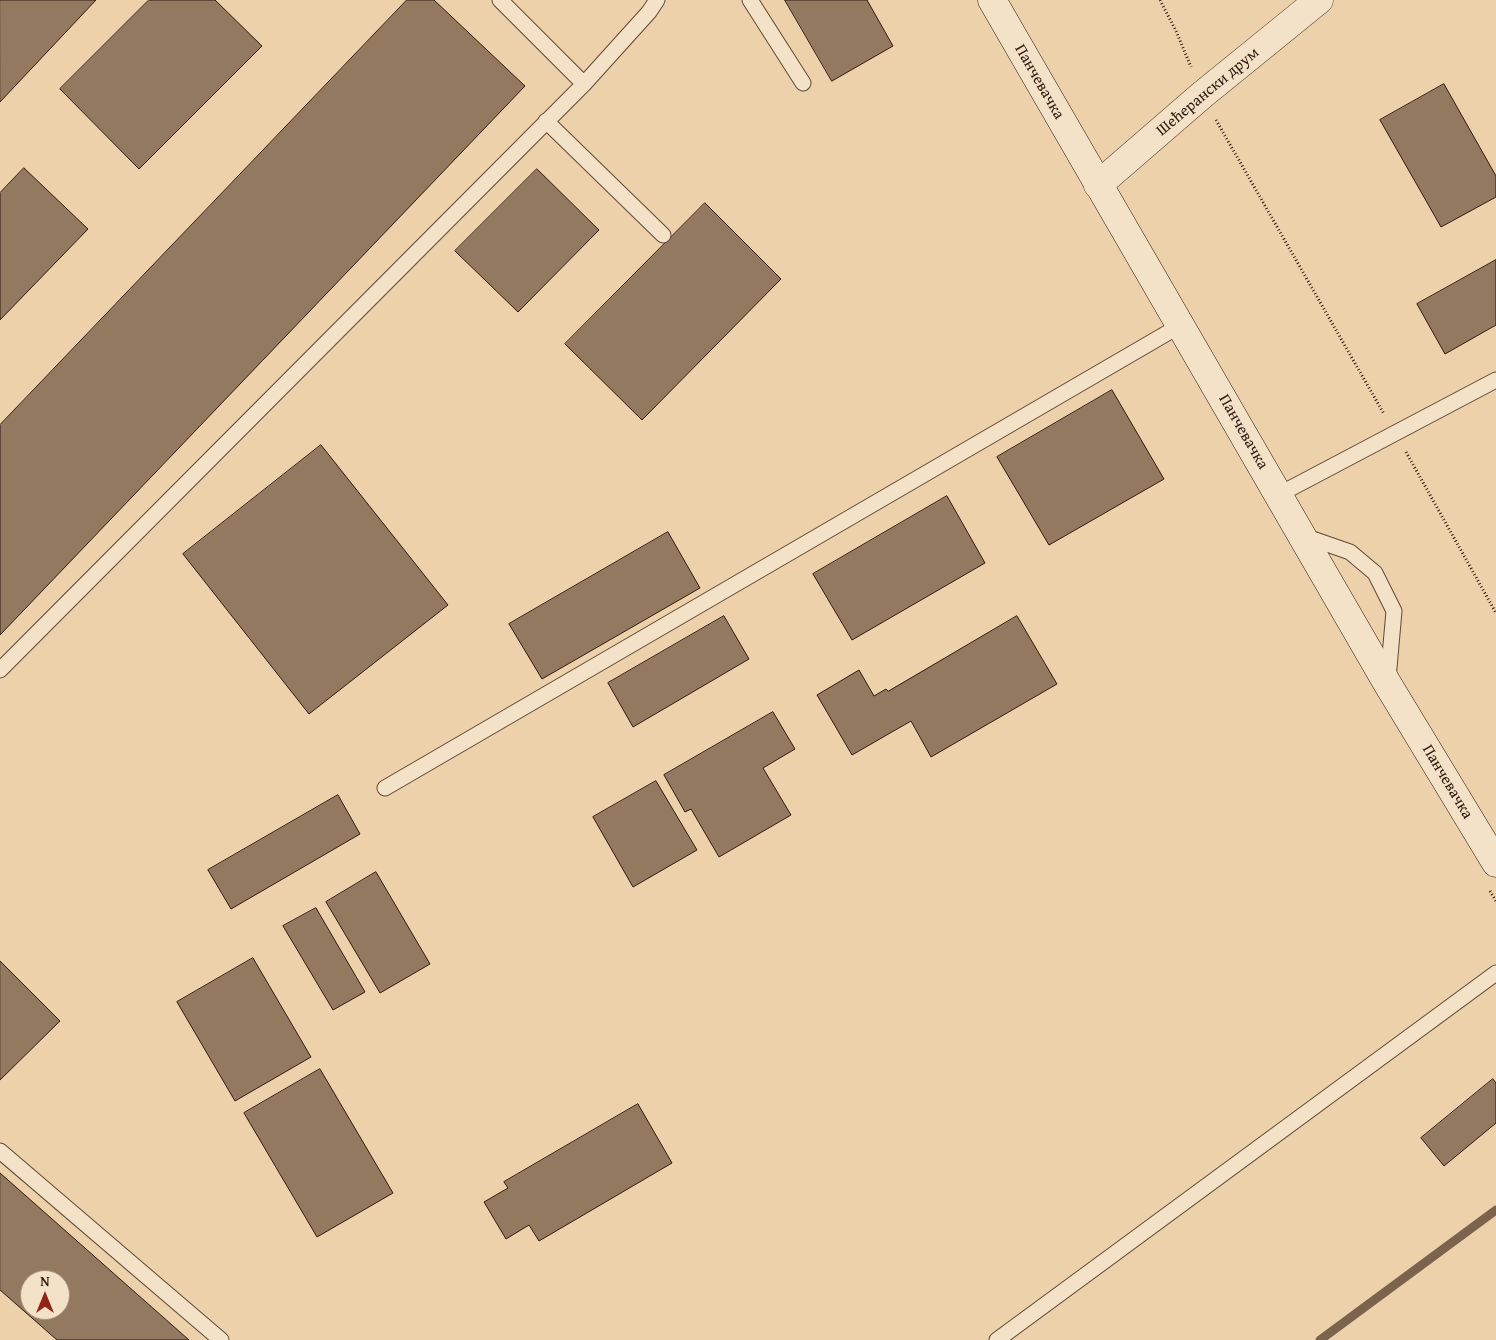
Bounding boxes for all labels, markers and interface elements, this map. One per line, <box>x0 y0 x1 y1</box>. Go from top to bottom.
street label: Панчевачка <box>1010 41 1068 123</box>
street label: Шећерански друм <box>1153 43 1263 141</box>
street label: Панчевачка <box>1214 391 1272 473</box>
street label: Панчевачка <box>1417 741 1477 823</box>
north arrow <box>20 1270 70 1320</box>
text: N <box>40 1271 50 1291</box>

